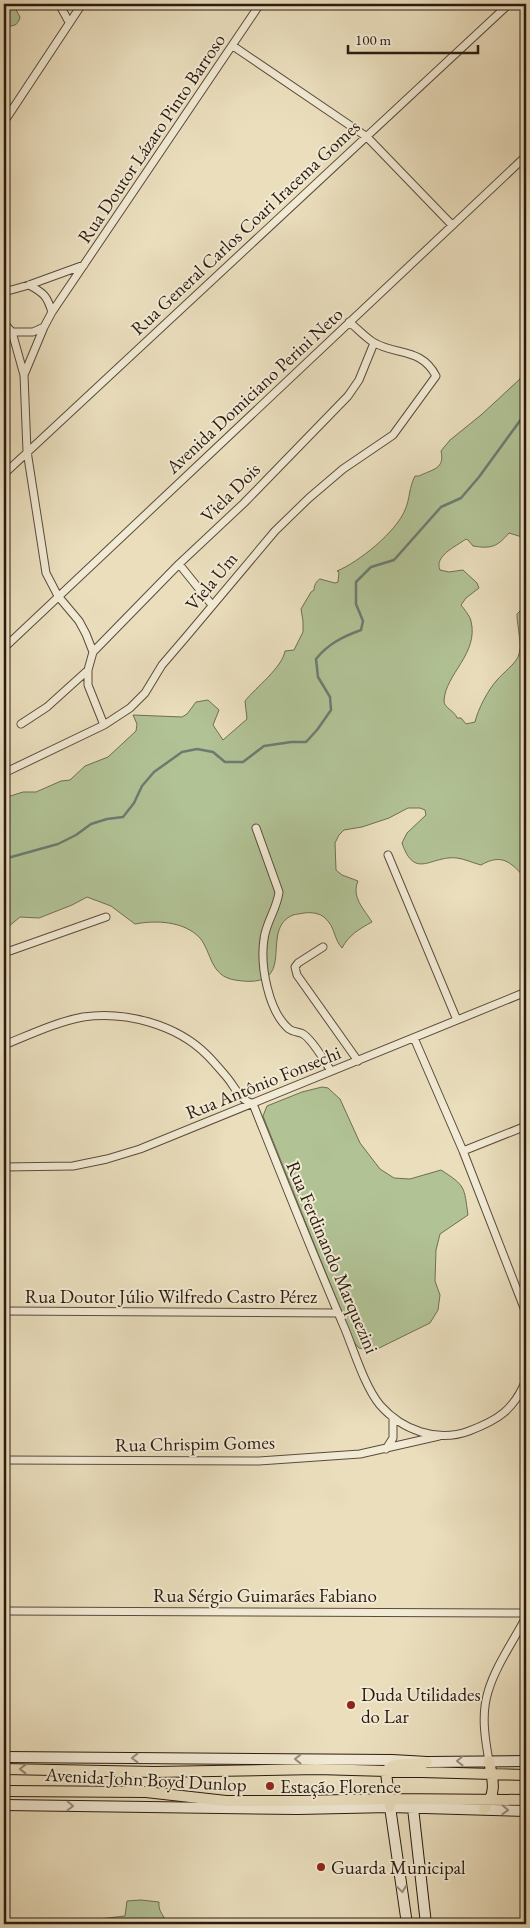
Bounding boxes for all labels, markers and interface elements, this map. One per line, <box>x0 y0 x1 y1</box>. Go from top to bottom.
scale bar <box>348 22 478 54</box>
street label: Rua Doutor Lázaro Pinto Barroso <box>72 29 231 248</box>
text: 100 m <box>355 30 392 49</box>
street label: Rua General Carlos Coari Iracema Gomes <box>125 114 365 341</box>
street label: Avenida Domiciano Perini Neto <box>160 302 348 480</box>
street label: Viela Dois <box>195 457 266 528</box>
street label: Viela Um <box>180 547 243 616</box>
street label: Rua Antônio Fonsechi <box>182 1040 345 1125</box>
street label: Rua Ferdinando Marquezini <box>281 1157 385 1358</box>
street label: Rua Doutor Júlio Wilfredo Castro Pérez <box>25 1284 318 1309</box>
street label: Rua Chrispim Gomes <box>115 1430 275 1457</box>
street label: Rua Sérgio Guimarães Fabiano <box>153 1583 377 1608</box>
place label: Duda Utilidades do Lar <box>361 1682 481 1729</box>
marker: Duda Utilidades do Lar <box>345 1699 357 1711</box>
one-way arrow <box>131 1753 138 1763</box>
one-way arrow <box>293 1754 301 1764</box>
one-way arrow <box>456 1756 464 1766</box>
street label: Avenida John Boyd Dunlop <box>44 1762 247 1797</box>
one-way arrow <box>19 1764 27 1774</box>
place label: Estação Florence <box>280 1774 401 1799</box>
marker: Estação Florence <box>264 1780 276 1792</box>
one-way arrow <box>66 1801 74 1811</box>
one-way arrow <box>502 1804 510 1815</box>
place label: Guarda Municipal <box>331 1855 466 1880</box>
marker: Guarda Municipal <box>315 1861 327 1873</box>
one-way arrow <box>396 1885 406 1894</box>

